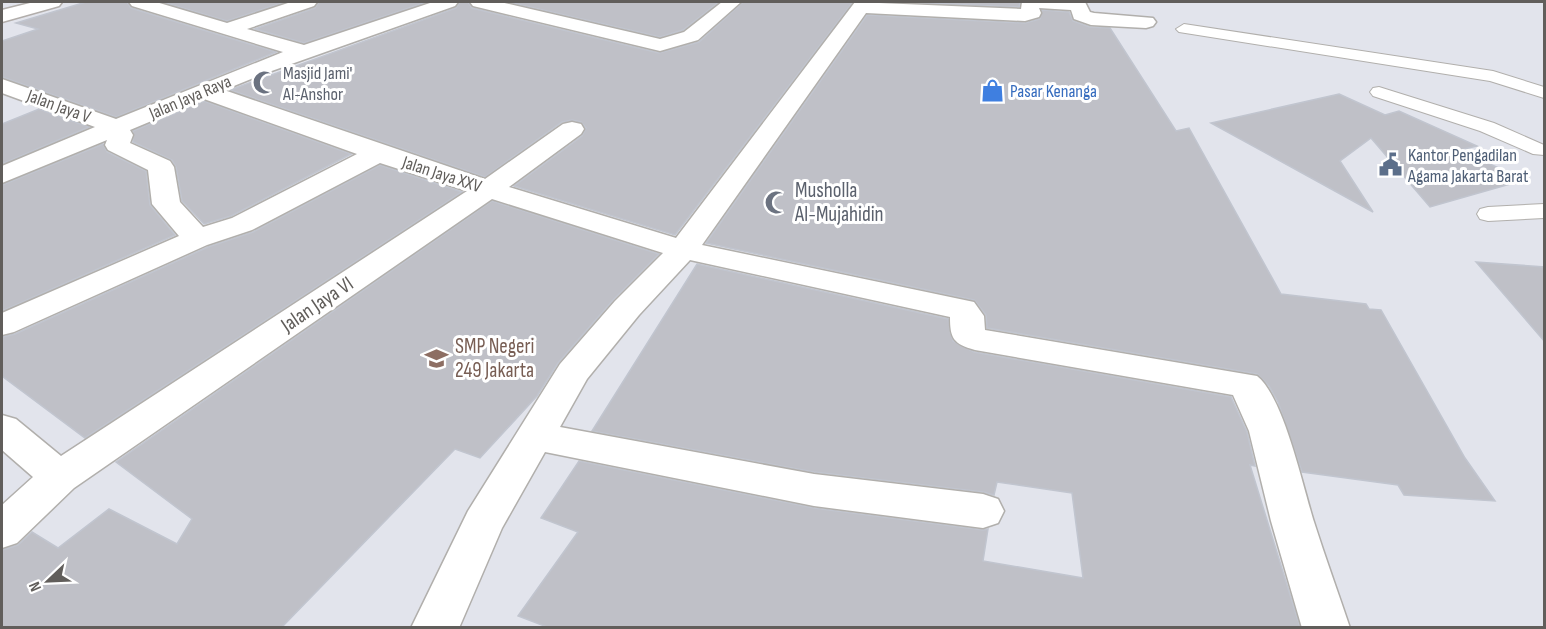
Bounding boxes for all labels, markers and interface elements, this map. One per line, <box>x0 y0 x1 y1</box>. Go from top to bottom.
place label: Masjid Jami' Al-Anshor <box>282 63 353 105</box>
mosque icon: Masjid Jami' Al-Anshor <box>252 70 278 96</box>
street label: Jalan Jaya Raya <box>145 71 234 124</box>
shop icon: Pasar Kenanga <box>979 78 1005 104</box>
place label: Pasar Kenanga <box>1010 81 1097 102</box>
street label: Jalan Jaya V <box>23 85 94 128</box>
place label: Kantor Pengadilan Agama Jakarta Barat <box>1407 145 1529 187</box>
street label: Jalan Jaya XXV <box>399 152 484 197</box>
public building icon: Kantor Pengadilan Agama Jakarta Barat <box>1377 152 1403 178</box>
place label: Musholla Al-Mujahidin <box>794 178 884 227</box>
mosque icon: Musholla Al-Mujahidin <box>764 189 790 215</box>
street label: Jalan Jaya VI <box>276 271 358 338</box>
place label: SMP Negeri 249 Jakarta <box>455 334 535 383</box>
school or university icon: SMP Negeri 249 Jakarta <box>424 345 450 371</box>
north arrow <box>18 551 78 611</box>
text: N <box>25 579 46 594</box>

